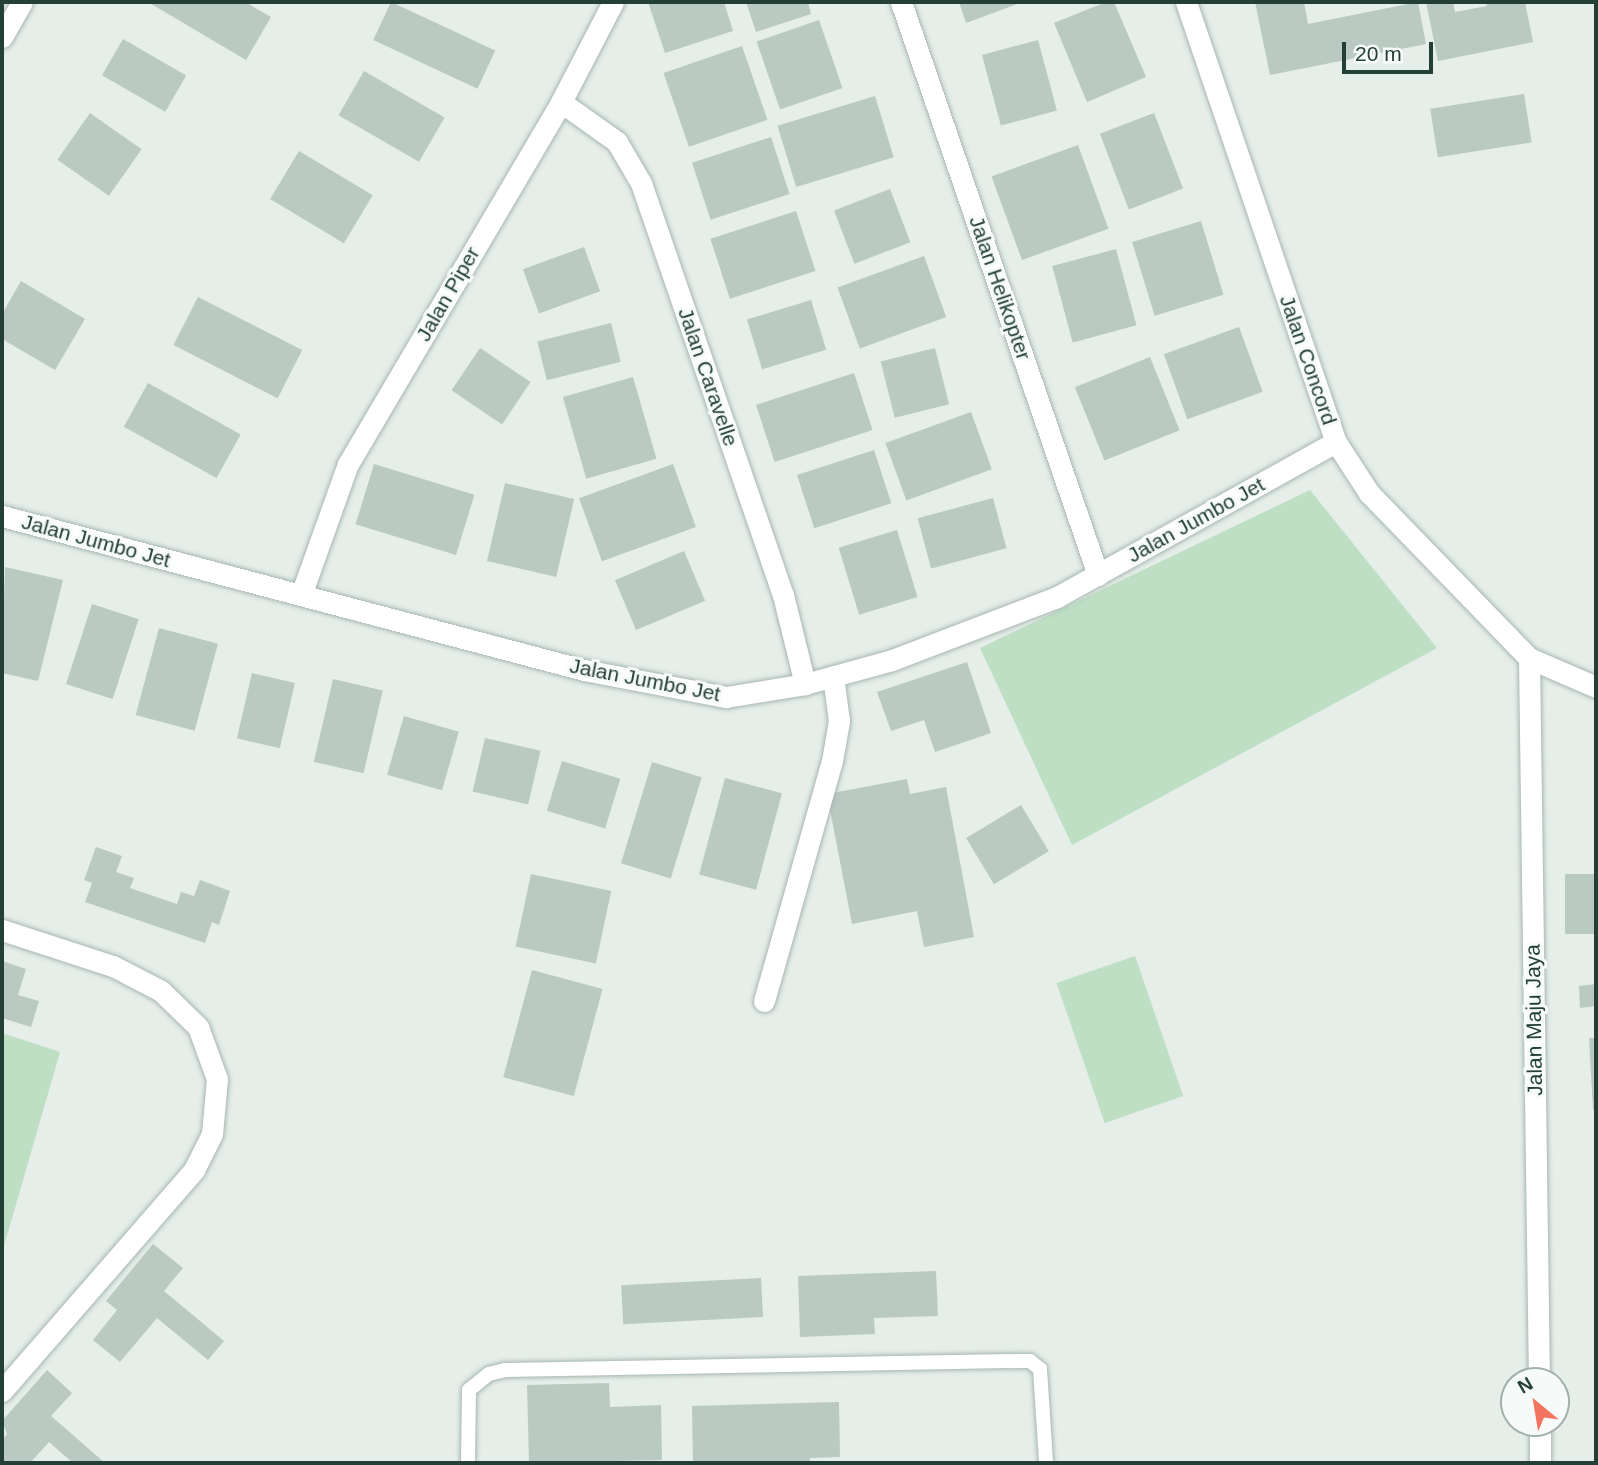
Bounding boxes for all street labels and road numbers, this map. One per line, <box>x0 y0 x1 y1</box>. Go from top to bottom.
street label: Jalan Helikopter <box>964 213 1036 363</box>
street label: Jalan Piper <box>411 242 485 346</box>
street label: Jalan Concord <box>1274 292 1342 428</box>
street label: Jalan Caravelle <box>673 304 743 450</box>
street label: Jalan Jumbo Jet <box>1123 472 1269 568</box>
street label: Jalan Jumbo Jet <box>19 509 173 573</box>
street label: Jalan Jumbo Jet <box>568 653 722 707</box>
street label: Jalan Maju Jaya <box>1520 944 1548 1096</box>

